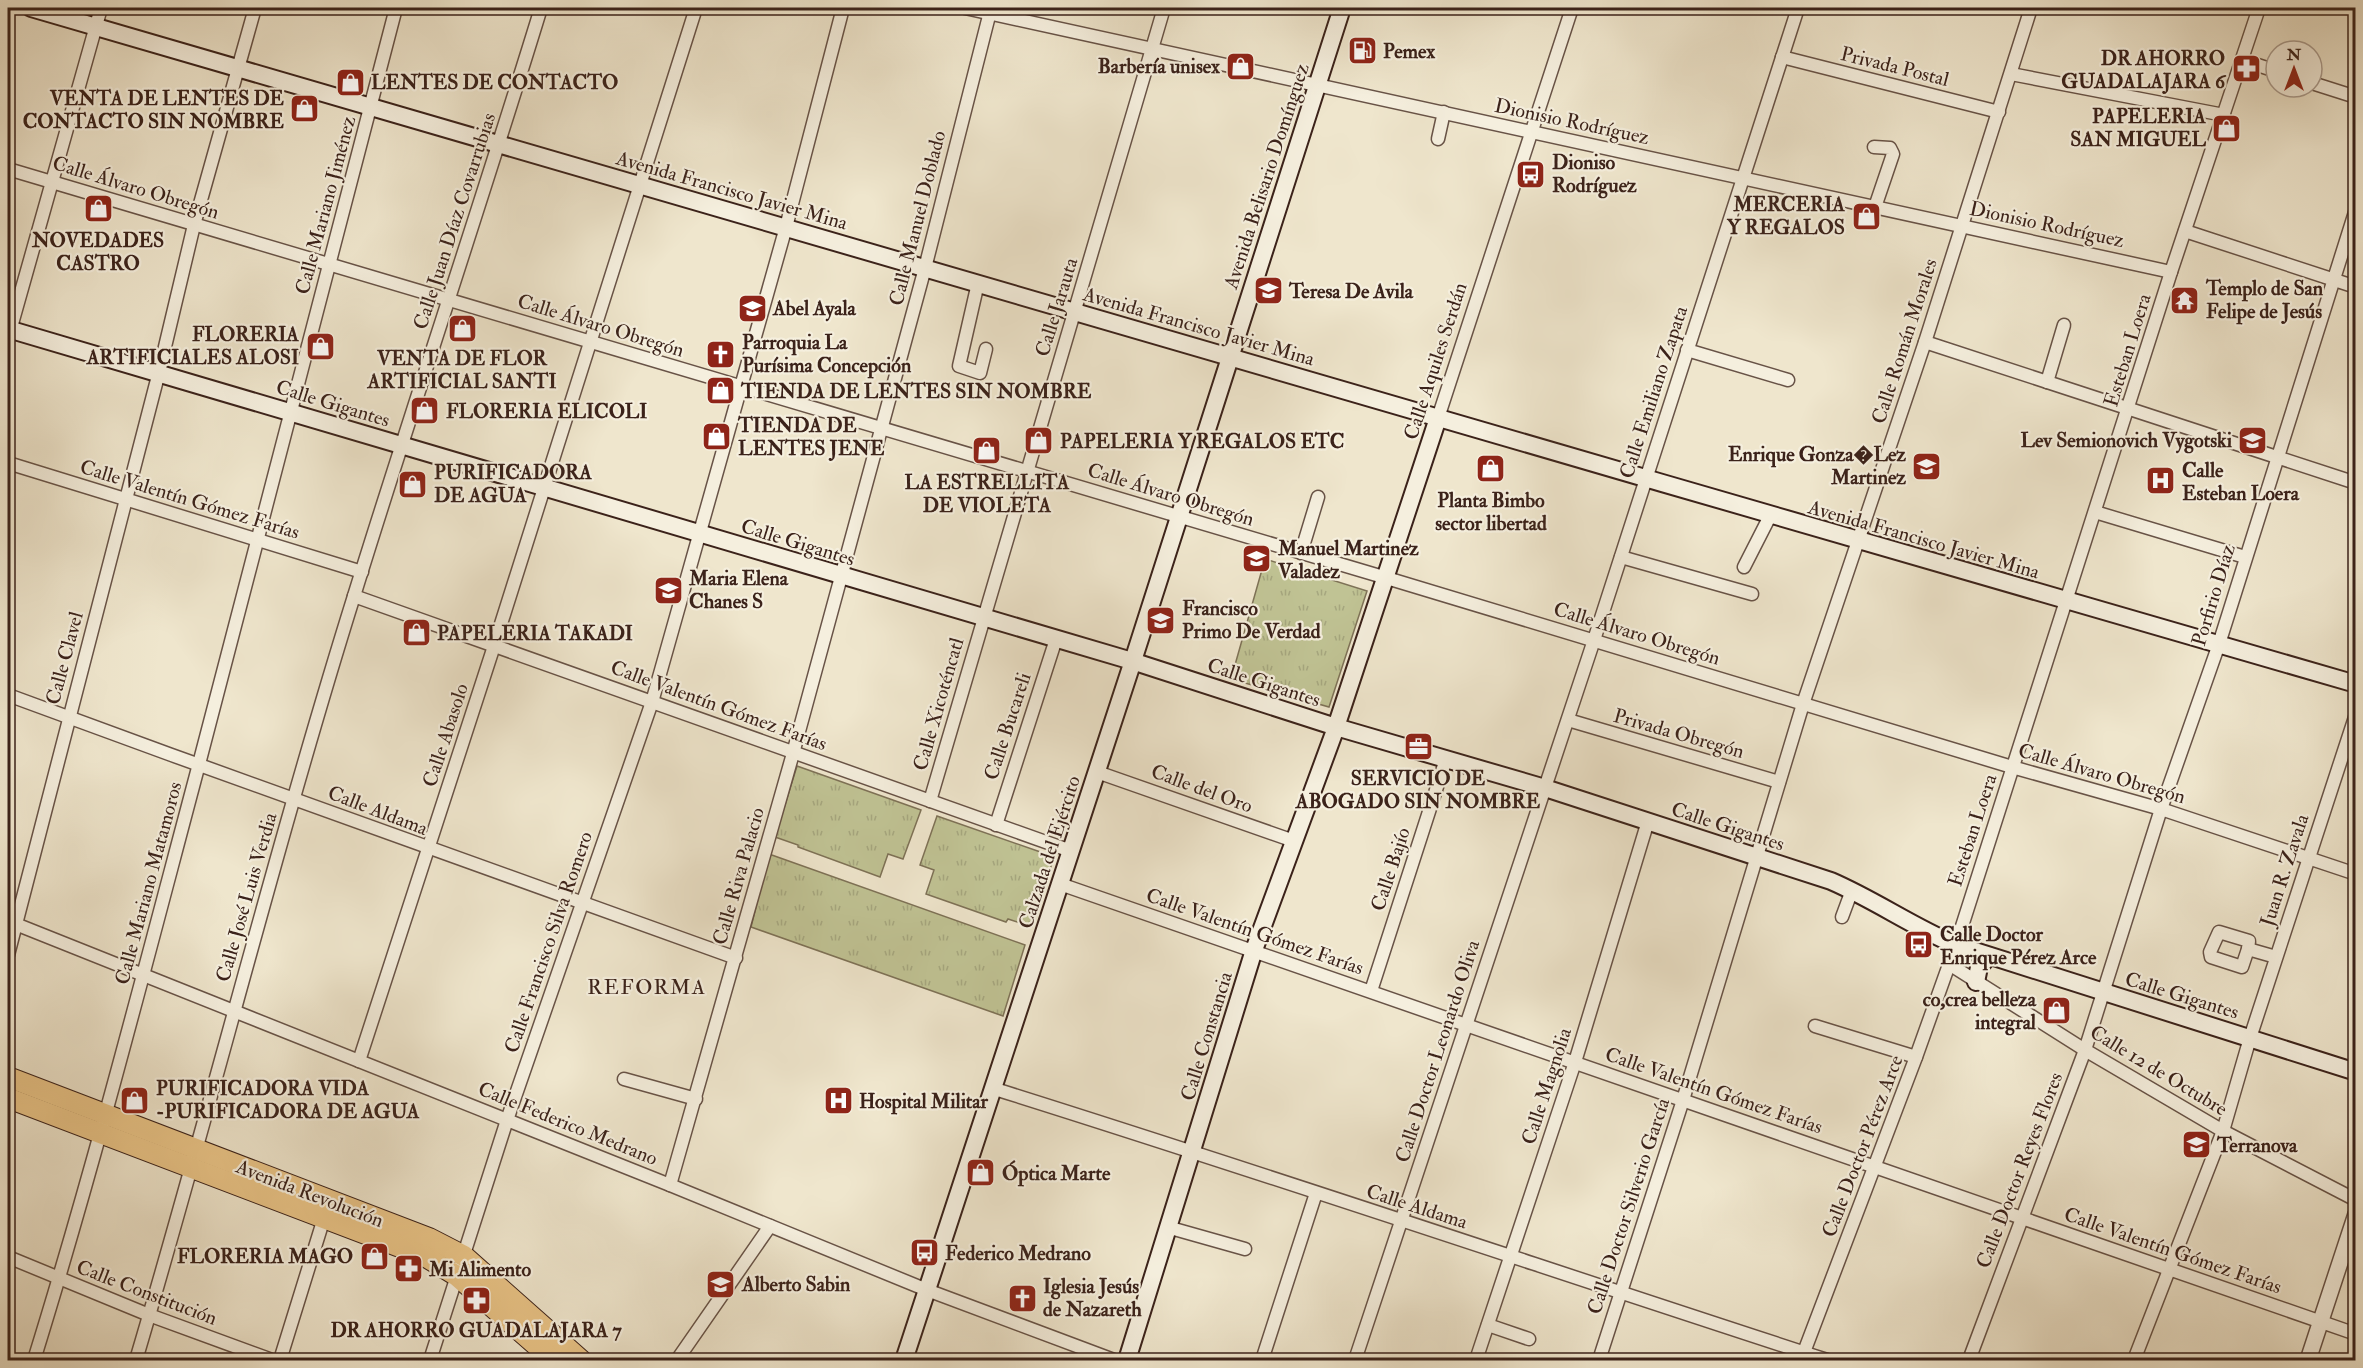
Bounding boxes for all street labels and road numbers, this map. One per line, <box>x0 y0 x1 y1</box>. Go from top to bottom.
street label: Privada Postal <box>1838 41 1952 92</box>
street label: Avenida Belisario Domínguez <box>1218 60 1315 293</box>
street label: Dionisio Rodríguez <box>1492 93 1652 150</box>
street label: Calle Juan Díaz Covarrubias <box>408 110 501 333</box>
street label: Calle Mariano Jiménez <box>290 113 361 297</box>
street label: Calle Manuel Doblado <box>884 128 951 308</box>
street label: Avenida Francisco Javier Mina <box>612 145 851 236</box>
street label: Calle Álvaro Obregón <box>50 149 222 225</box>
street label: Dionisio Rodríguez <box>1967 196 2127 253</box>
street label: Calle Jarauta <box>1030 254 1084 360</box>
street label: Calle Román Morales <box>1866 255 1943 427</box>
street label: Calle Aquiles Serdán <box>1398 279 1473 443</box>
street label: Avenida Francisco Javier Mina <box>1079 281 1318 372</box>
street label: Calle Álvaro Obregón <box>515 287 687 363</box>
street label: Esteban Loera <box>2098 290 2157 410</box>
street label: Calle Emiliano Zapata <box>1614 302 1694 482</box>
street label: Calle Gigantes <box>273 374 393 433</box>
street label: Calle Valentín Gómez Farías <box>77 454 303 545</box>
street label: Calle Álvaro Obregón <box>1085 456 1257 532</box>
street label: Avenida Francisco Javier Mina <box>1804 494 2043 585</box>
street label: Calle Gigantes <box>738 513 858 572</box>
street label: Porfirio Díaz <box>2186 541 2241 649</box>
street label: Calle Álvaro Obregón <box>1551 595 1723 671</box>
street label: Calle Clavel <box>40 609 89 707</box>
street label: Calle Xicoténcatl <box>908 635 969 773</box>
street label: Calle Gigantes <box>1204 652 1324 713</box>
street label: Calle Valentín Gómez Farías <box>607 655 831 756</box>
street label: Calle Bucareli <box>978 669 1037 783</box>
street label: Calle Abasolo <box>417 680 474 790</box>
street label: Privada Obregón <box>1611 703 1747 764</box>
street label: Calle Álvaro Obregón <box>2015 737 2189 809</box>
street label: Calle del Oro <box>1148 759 1256 818</box>
street label: Esteban Loera <box>1943 770 2003 890</box>
street label: Calzada del Ejército <box>1013 772 1086 932</box>
street label: Calle Mariano Matamoros <box>109 779 188 987</box>
street label: Calle Aldama <box>324 780 432 841</box>
street label: Calle Gigantes <box>1668 796 1788 857</box>
street label: Calle Riva Palacio <box>707 805 770 948</box>
street label: Calle José Luis Verdia <box>210 809 283 985</box>
street label: Juan R. Zavala <box>2254 810 2315 930</box>
street label: Calle Bajío <box>1365 824 1416 914</box>
street label: Calle Francisco Silva Romero <box>499 828 598 1056</box>
street label: Calle Valentín Gómez Farías <box>1143 882 1367 981</box>
street label: Calle Doctor Leonardo Oliva <box>1390 936 1486 1166</box>
street label: Calle Gigantes <box>2122 966 2242 1025</box>
street label: Calle Constancia <box>1175 968 1238 1104</box>
street label: Calle 12 de Octubre <box>2085 1020 2232 1121</box>
street label: Calle Magnolia <box>1516 1024 1577 1148</box>
street label: Calle Valentín Gómez Farías <box>1602 1041 1826 1140</box>
street label: Calle Doctor Pérez Arce <box>1816 1052 1909 1241</box>
street label: Calle Doctor Reyes Flores <box>1971 1069 2068 1272</box>
street label: Calle Federico Medrano <box>474 1076 661 1171</box>
street label: Calle Doctor Silverio García <box>1582 1094 1676 1317</box>
street label: Avenida Revolución <box>232 1153 387 1233</box>
street label: Calle Aldama <box>1363 1178 1471 1235</box>
street label: Calle Valentín Gómez Farías <box>2061 1201 2285 1300</box>
street label: Calle Constitución <box>73 1254 221 1331</box>

